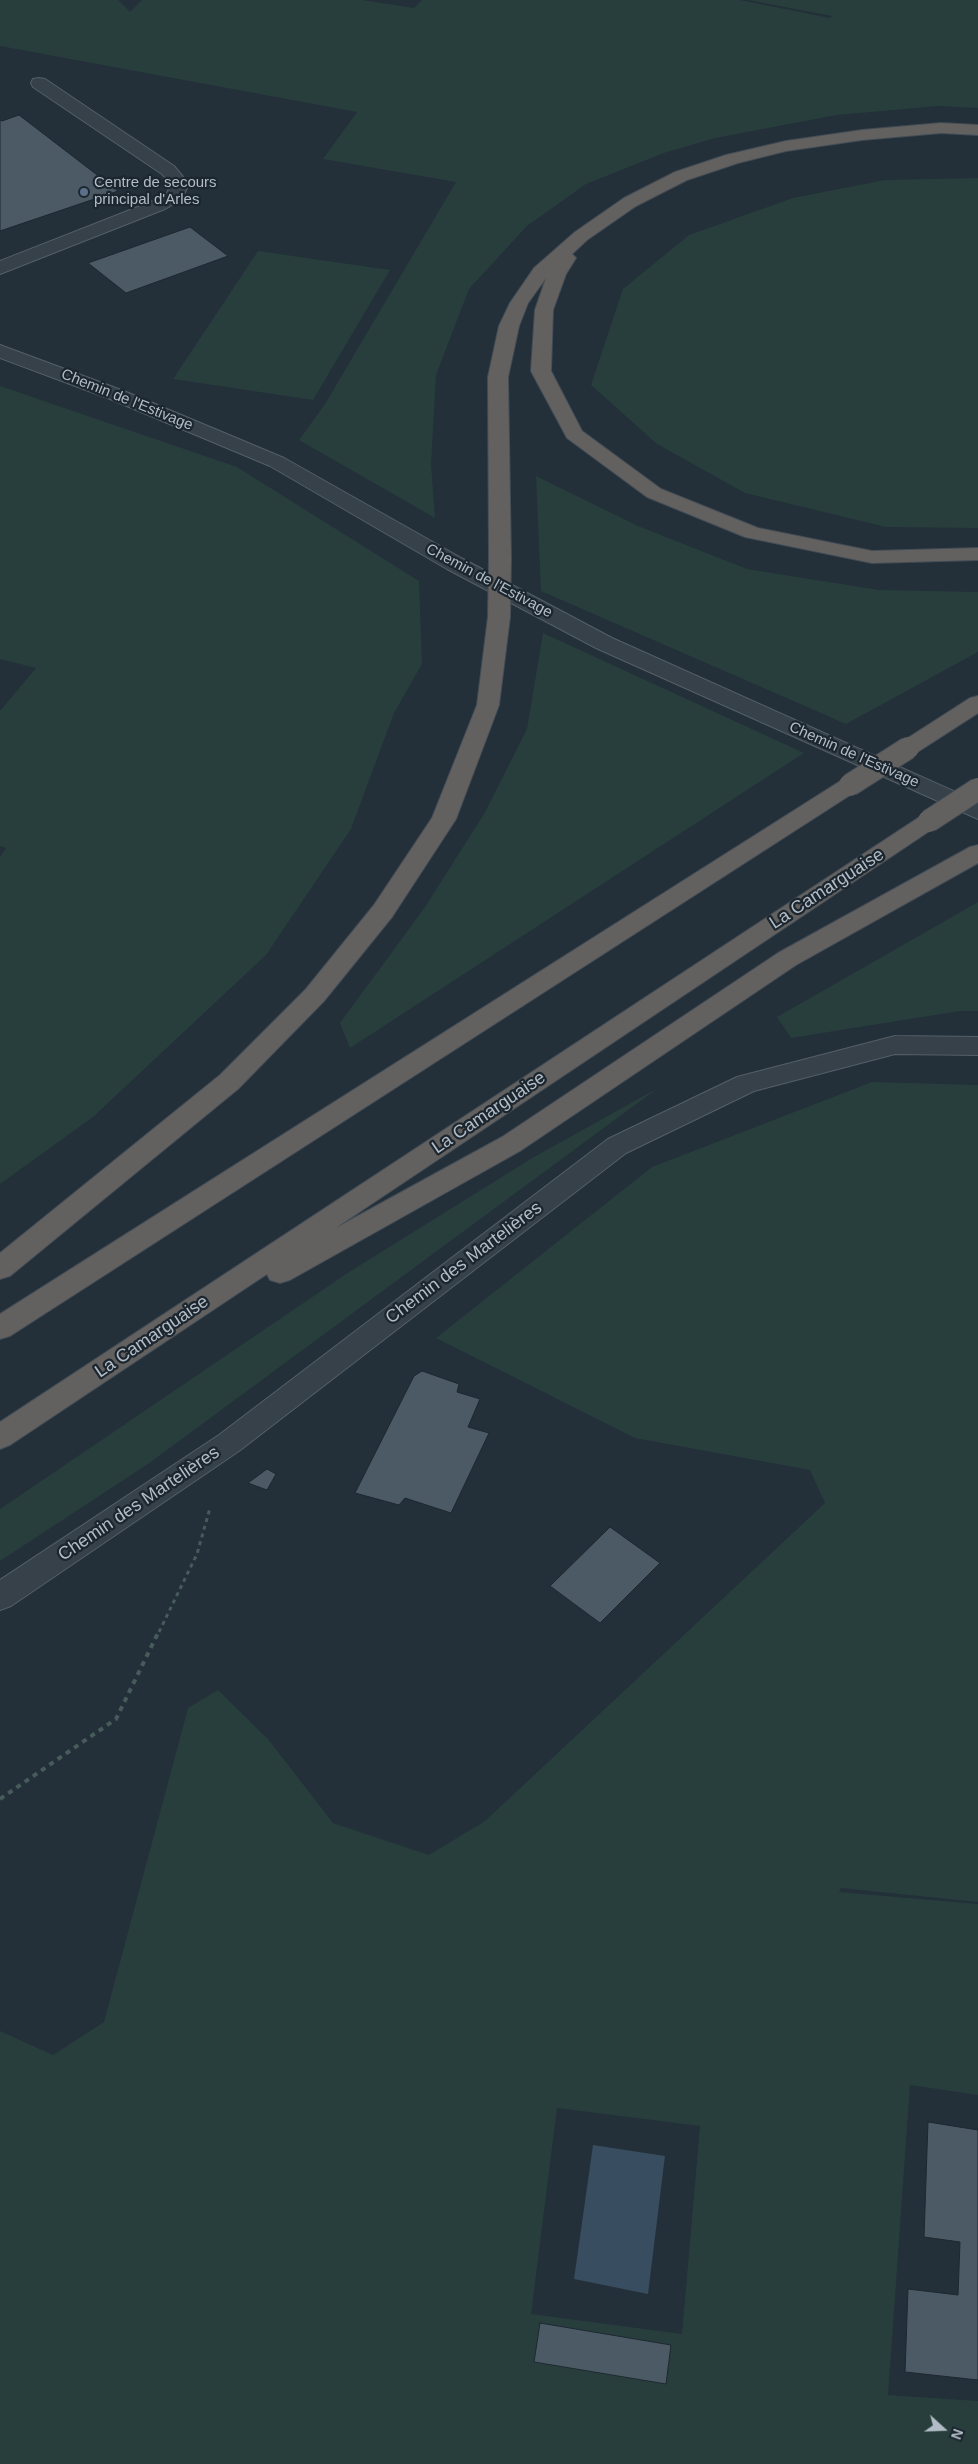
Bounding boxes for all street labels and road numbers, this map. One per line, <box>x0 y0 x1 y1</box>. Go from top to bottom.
street label: Chemin de l'Estivage <box>59 365 195 435</box>
street label: Chemin de l'Estivage <box>423 540 555 622</box>
street label: Chemin de l'Estivage <box>786 718 922 792</box>
street label: La Camarguaise <box>766 844 888 934</box>
street label: La Camarguaise <box>428 1067 550 1159</box>
street label: Chemin des Martelières <box>382 1197 546 1329</box>
street label: La Camarguaise <box>91 1291 213 1383</box>
street label: Chemin des Martelières <box>54 1442 224 1566</box>

